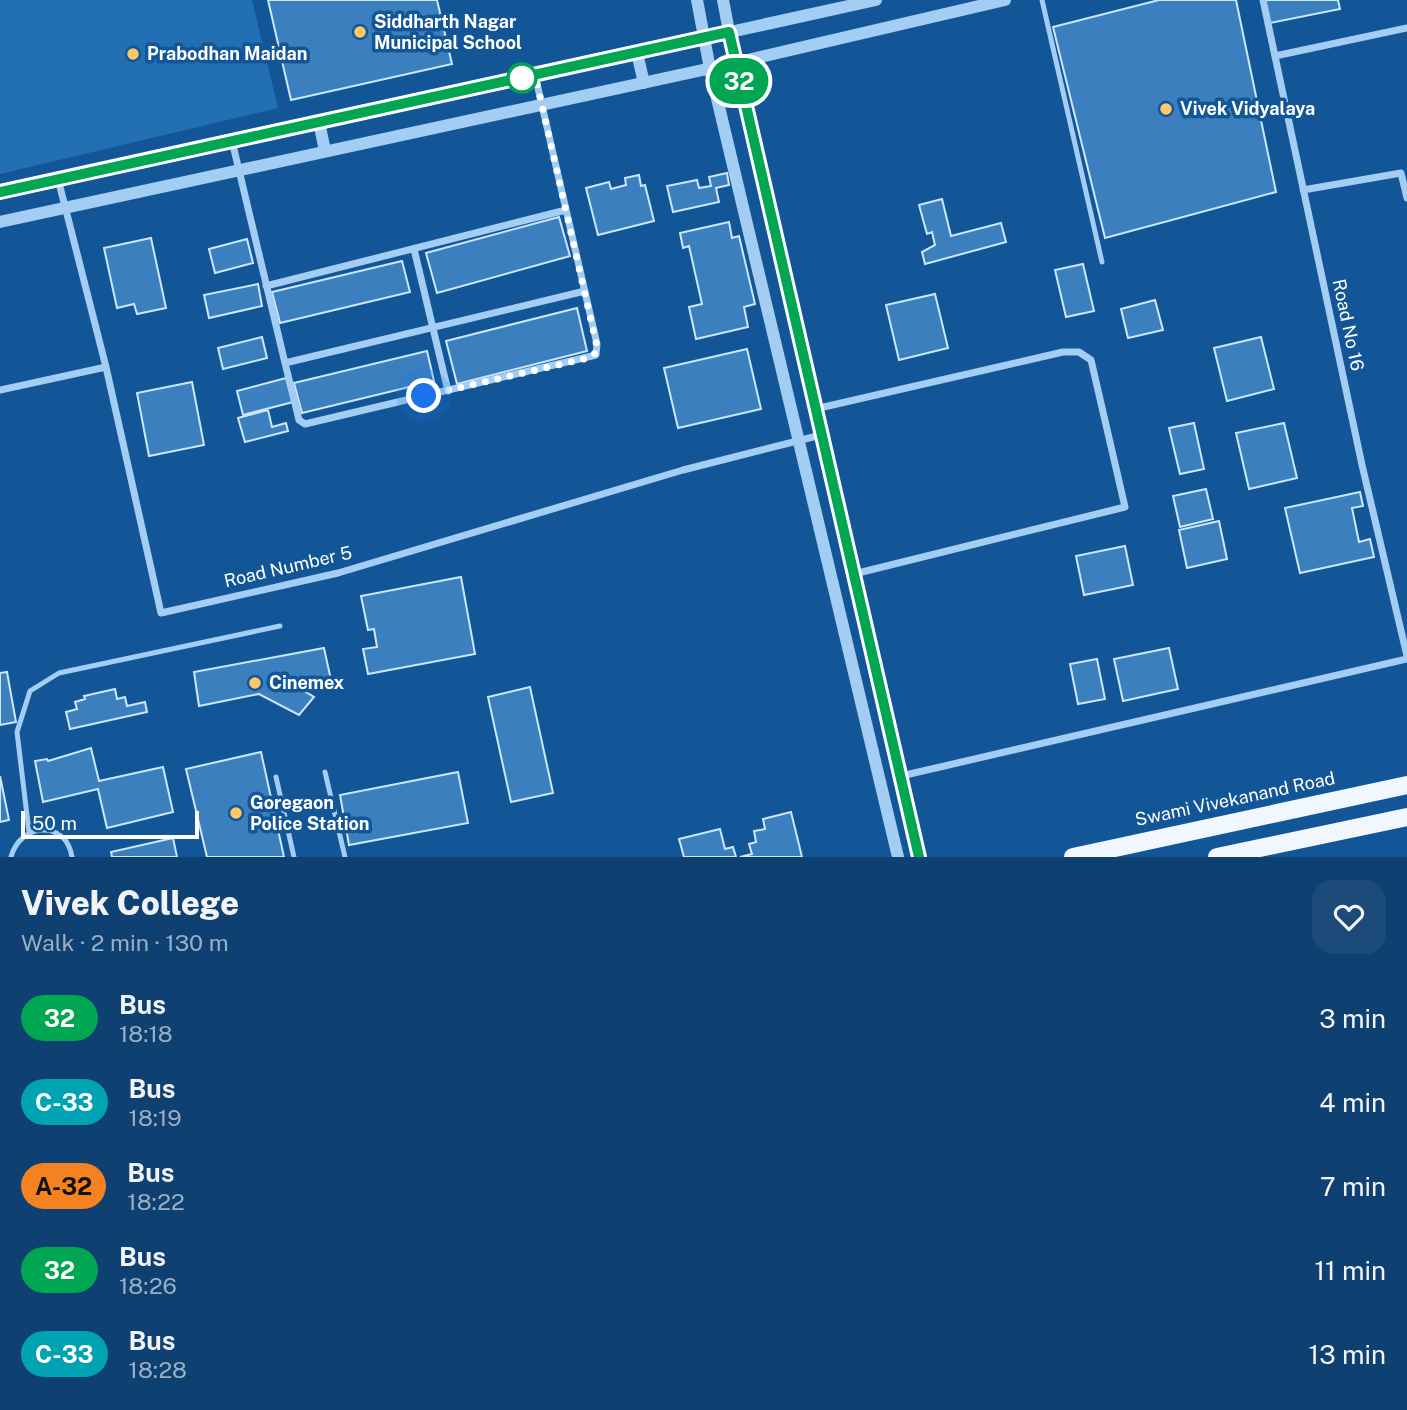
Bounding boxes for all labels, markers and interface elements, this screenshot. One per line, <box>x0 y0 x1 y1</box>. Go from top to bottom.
place label: Siddharth Nagar Municipal School <box>374 11 522 53</box>
marker: Siddharth Nagar Municipal School <box>352 24 368 40</box>
place label: Prabodhan Maidan <box>147 43 307 64</box>
marker: Prabodhan Maidan <box>125 46 141 62</box>
line badge: 32 <box>708 58 770 104</box>
unlabelled marker <box>507 63 537 93</box>
text: 32 <box>723 67 755 95</box>
place label: Vivek Vidyalaya <box>1180 98 1315 119</box>
marker: Vivek Vidyalaya <box>1158 101 1174 117</box>
street label: Road No 16 <box>1329 277 1368 373</box>
your location <box>406 378 441 413</box>
street label: Road Number 5 <box>222 542 354 591</box>
place label: Cinemex <box>269 672 345 693</box>
marker: Cinemex <box>247 675 263 691</box>
street label: Swami Vivekanand Road <box>1133 767 1337 830</box>
place label: Goregaon Police Station <box>250 792 370 834</box>
marker: Goregaon Police Station <box>228 805 244 821</box>
scale bar <box>21 808 200 840</box>
text: 50 m <box>32 812 77 834</box>
button: heart <box>1312 880 1386 954</box>
text: Vivek College <box>21 884 239 922</box>
text: Walk · 2 min · 130 m <box>21 929 229 956</box>
text: Bus <box>119 989 166 1020</box>
text: 3 min <box>1319 1003 1386 1034</box>
text: 32 <box>44 1004 75 1032</box>
text: 18:18 <box>119 1020 173 1047</box>
text: Bus <box>129 1073 176 1104</box>
text: 4 min <box>1319 1087 1386 1118</box>
text: C-33 <box>35 1088 94 1116</box>
text: 18:19 <box>129 1104 182 1131</box>
text: Bus <box>127 1157 174 1188</box>
text: 7 min <box>1320 1171 1386 1202</box>
text: A-32 <box>35 1172 92 1200</box>
text: 18:22 <box>127 1188 185 1215</box>
text: Bus <box>119 1241 166 1272</box>
text: 11 min <box>1314 1255 1386 1286</box>
text: 32 <box>44 1256 75 1284</box>
text: 18:26 <box>119 1272 177 1299</box>
text: Bus <box>129 1325 176 1356</box>
text: 13 min <box>1309 1339 1386 1370</box>
text: C-33 <box>35 1340 94 1368</box>
text: 18:28 <box>129 1356 187 1383</box>

